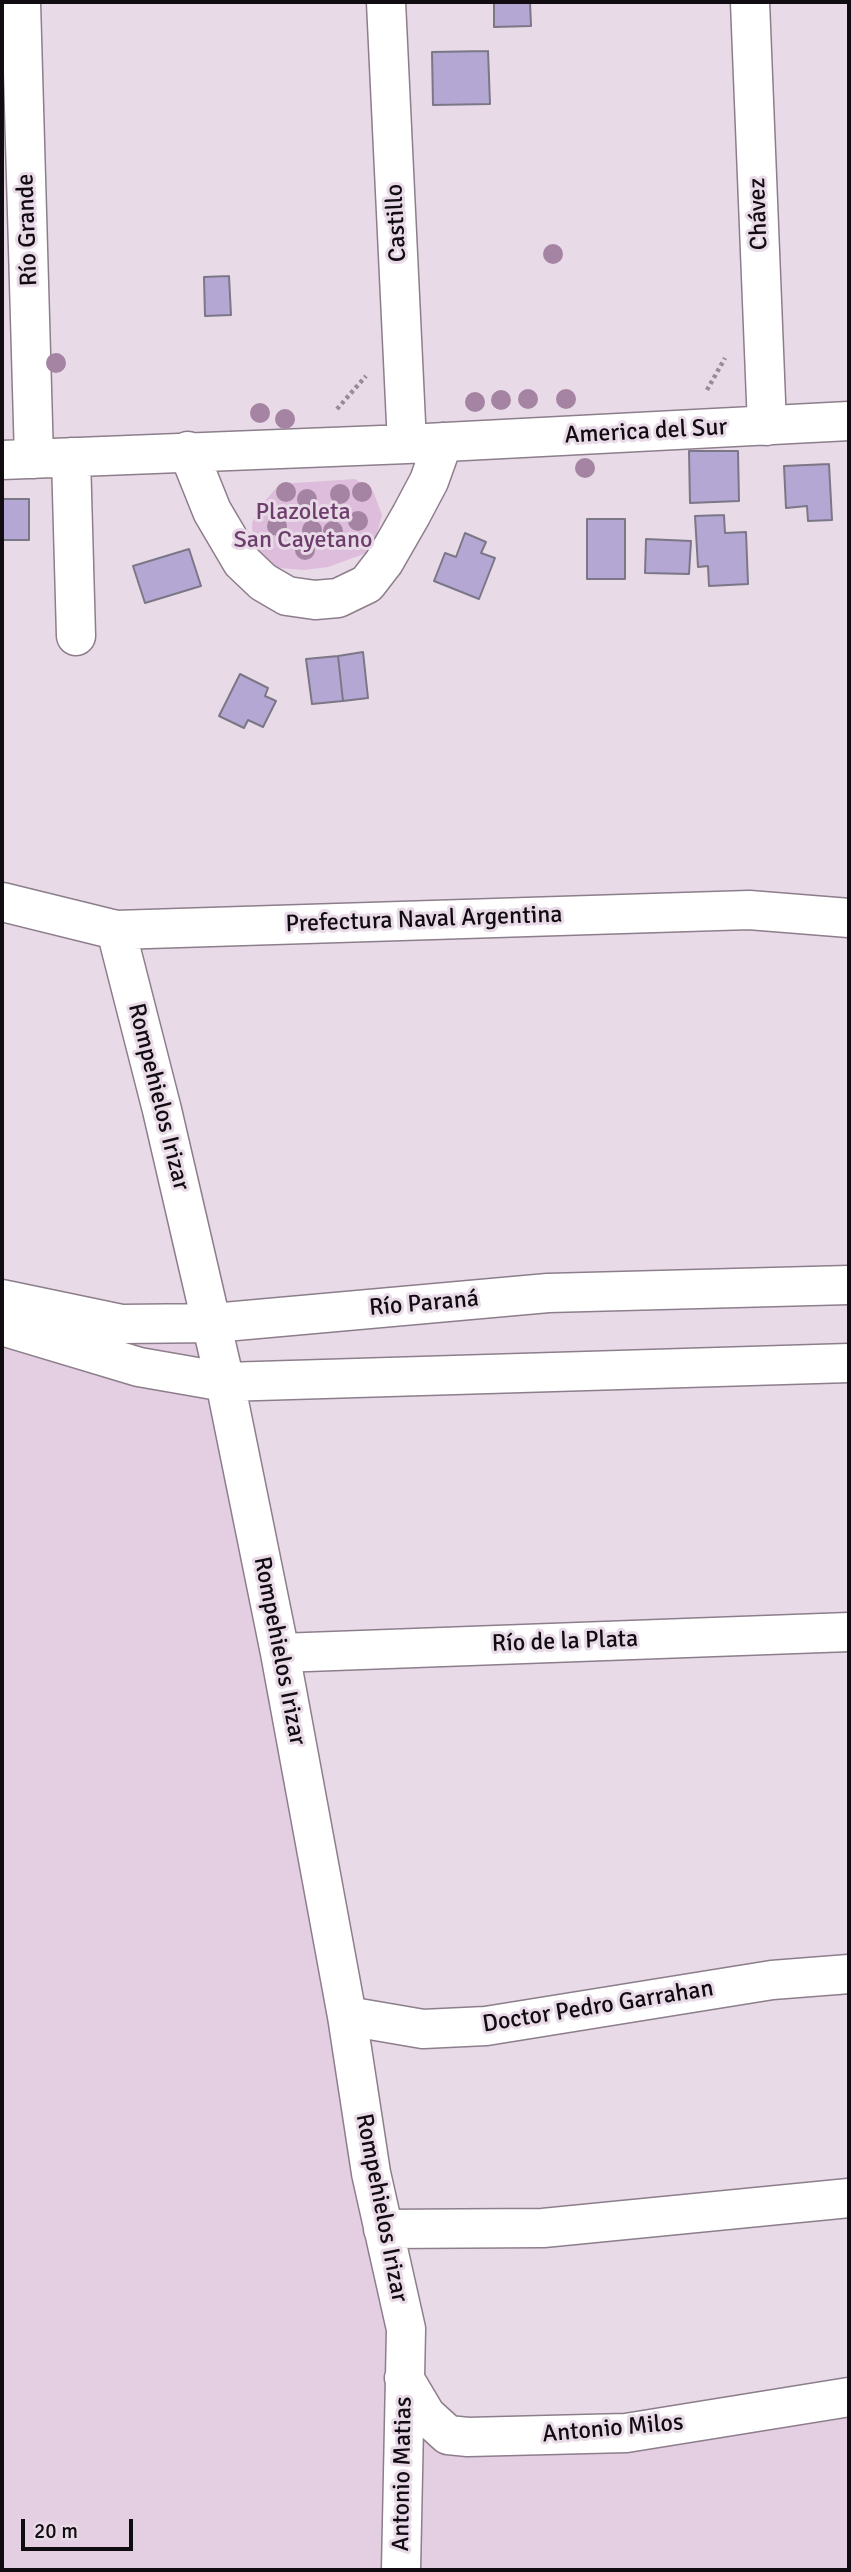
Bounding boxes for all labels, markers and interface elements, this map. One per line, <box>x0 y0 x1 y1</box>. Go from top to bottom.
street label: Río Grande <box>12 173 44 287</box>
street label: Chávez <box>743 177 775 251</box>
street label: Castillo <box>381 183 413 263</box>
street label: America del Sur <box>564 413 728 451</box>
park label: Plazoleta San Cayetano <box>233 499 373 555</box>
street label: Prefectura Naval Argentina <box>285 901 563 939</box>
street label: Rompehielos Irizar <box>121 1001 195 1193</box>
street label: Río Paraná <box>368 1285 480 1323</box>
street label: Rompehielos Irizar <box>247 1554 311 1748</box>
street label: Río de la Plata <box>491 1625 639 1659</box>
street label: Doctor Pedro Garrahan <box>480 1975 716 2039</box>
street label: Rompehielos Irizar <box>349 2111 413 2305</box>
street label: Antonio Matias <box>387 2396 419 2552</box>
street label: Antonio Milos <box>541 2408 685 2450</box>
scale bar <box>24 2506 136 2550</box>
text: 20 m <box>34 2518 78 2544</box>

